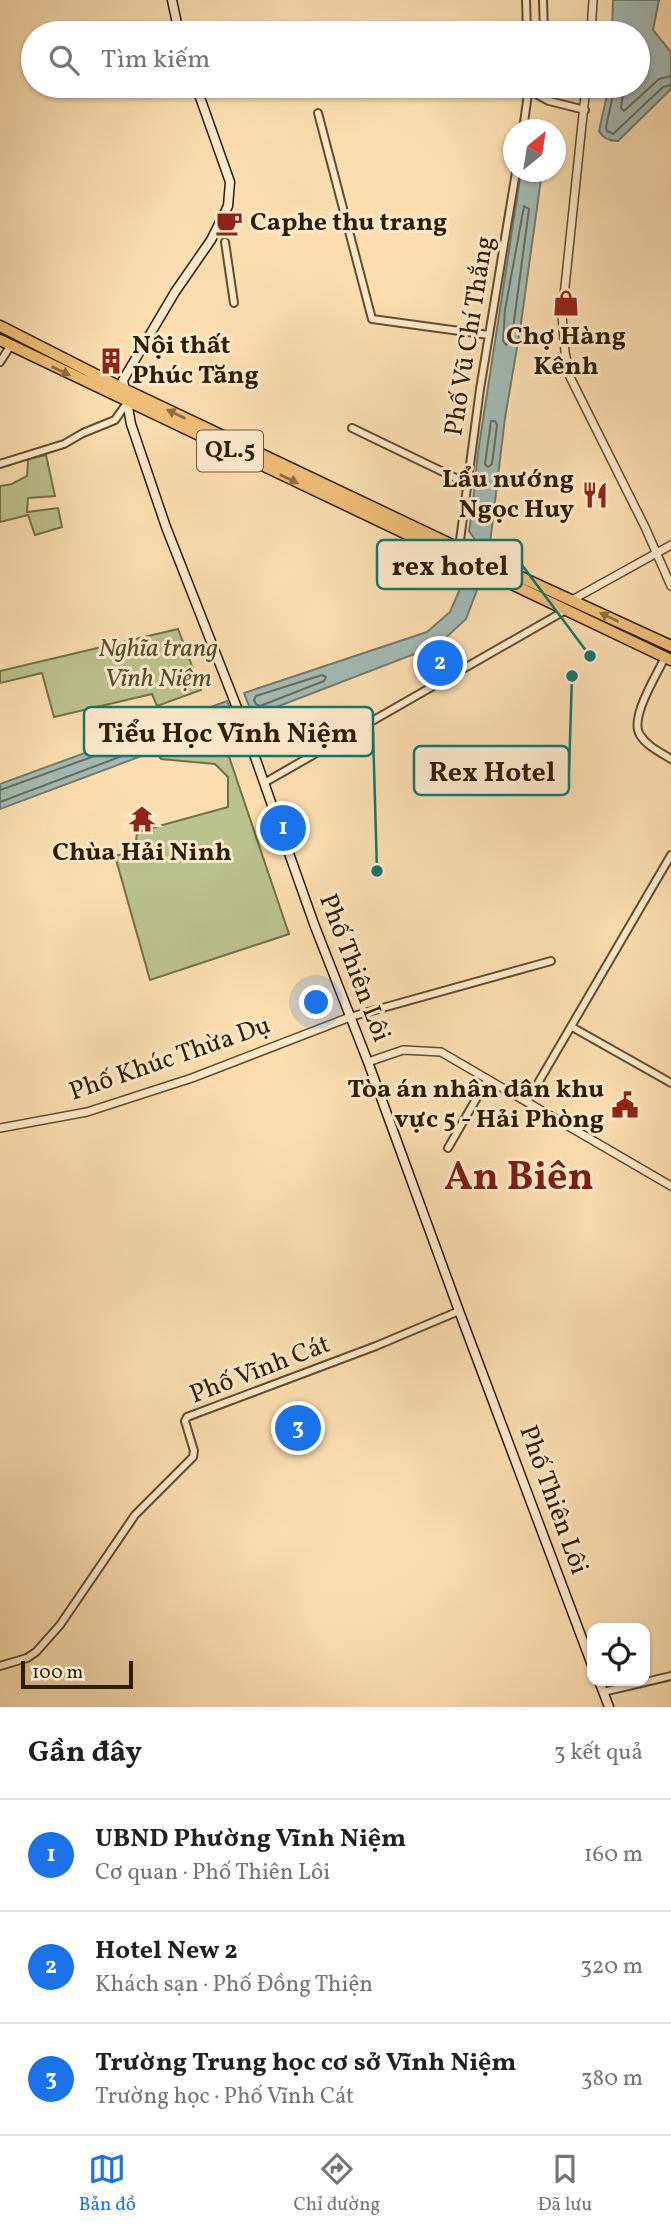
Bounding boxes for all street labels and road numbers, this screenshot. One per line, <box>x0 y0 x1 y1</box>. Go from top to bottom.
street label: Phố Vũ Chí Thắng <box>436 233 504 439</box>
road number: QL.5 <box>197 430 263 472</box>
street label: Phố Thiên Lôi <box>309 889 399 1047</box>
street label: Phố Khúc Thừa Dụ <box>65 1008 275 1110</box>
street label: Phố Vĩnh Cát <box>185 1327 335 1413</box>
street label: Phố Thiên Lôi <box>509 1420 597 1580</box>

